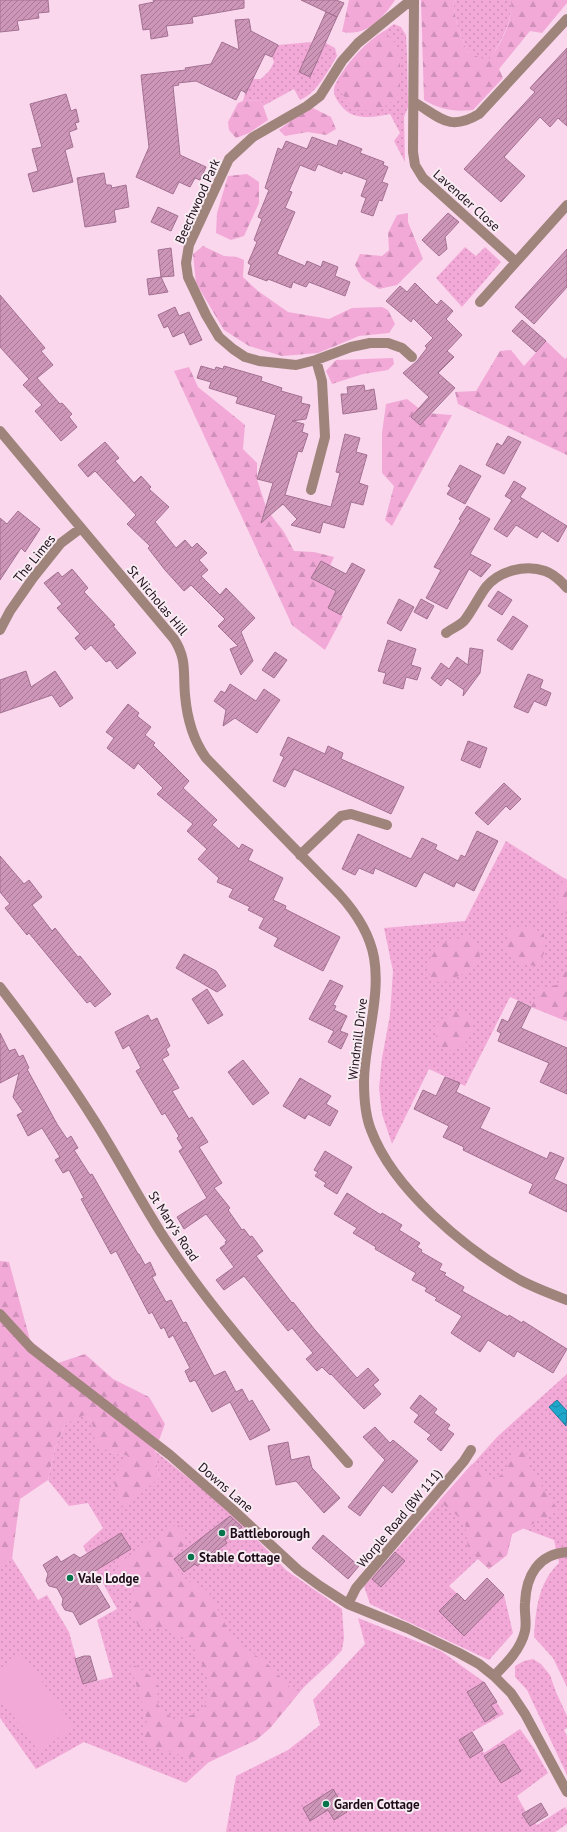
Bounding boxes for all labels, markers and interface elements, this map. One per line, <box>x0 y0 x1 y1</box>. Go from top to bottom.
street label: Beechwood Park <box>171 155 224 246</box>
street label: Lavender Close <box>430 166 504 235</box>
street label: The Limes <box>10 531 59 586</box>
street label: St Nicholas Hill <box>123 562 192 639</box>
street label: Windmill Drive <box>344 997 371 1081</box>
street label: St Mary's Road <box>145 1188 203 1265</box>
street label: Downs Lane <box>195 1459 257 1516</box>
street label: Worple Road (BW 111) <box>353 1466 446 1571</box>
place label: Battleborough <box>230 1525 310 1542</box>
marker: Battleborough <box>217 1528 227 1538</box>
place label: Stable Cottage <box>199 1549 281 1566</box>
marker: Stable Cottage <box>186 1552 196 1562</box>
place label: Vale Lodge <box>77 1570 139 1587</box>
marker: Vale Lodge <box>65 1573 75 1583</box>
place label: Garden Cottage <box>334 1796 420 1813</box>
marker: Garden Cottage <box>321 1799 331 1809</box>

